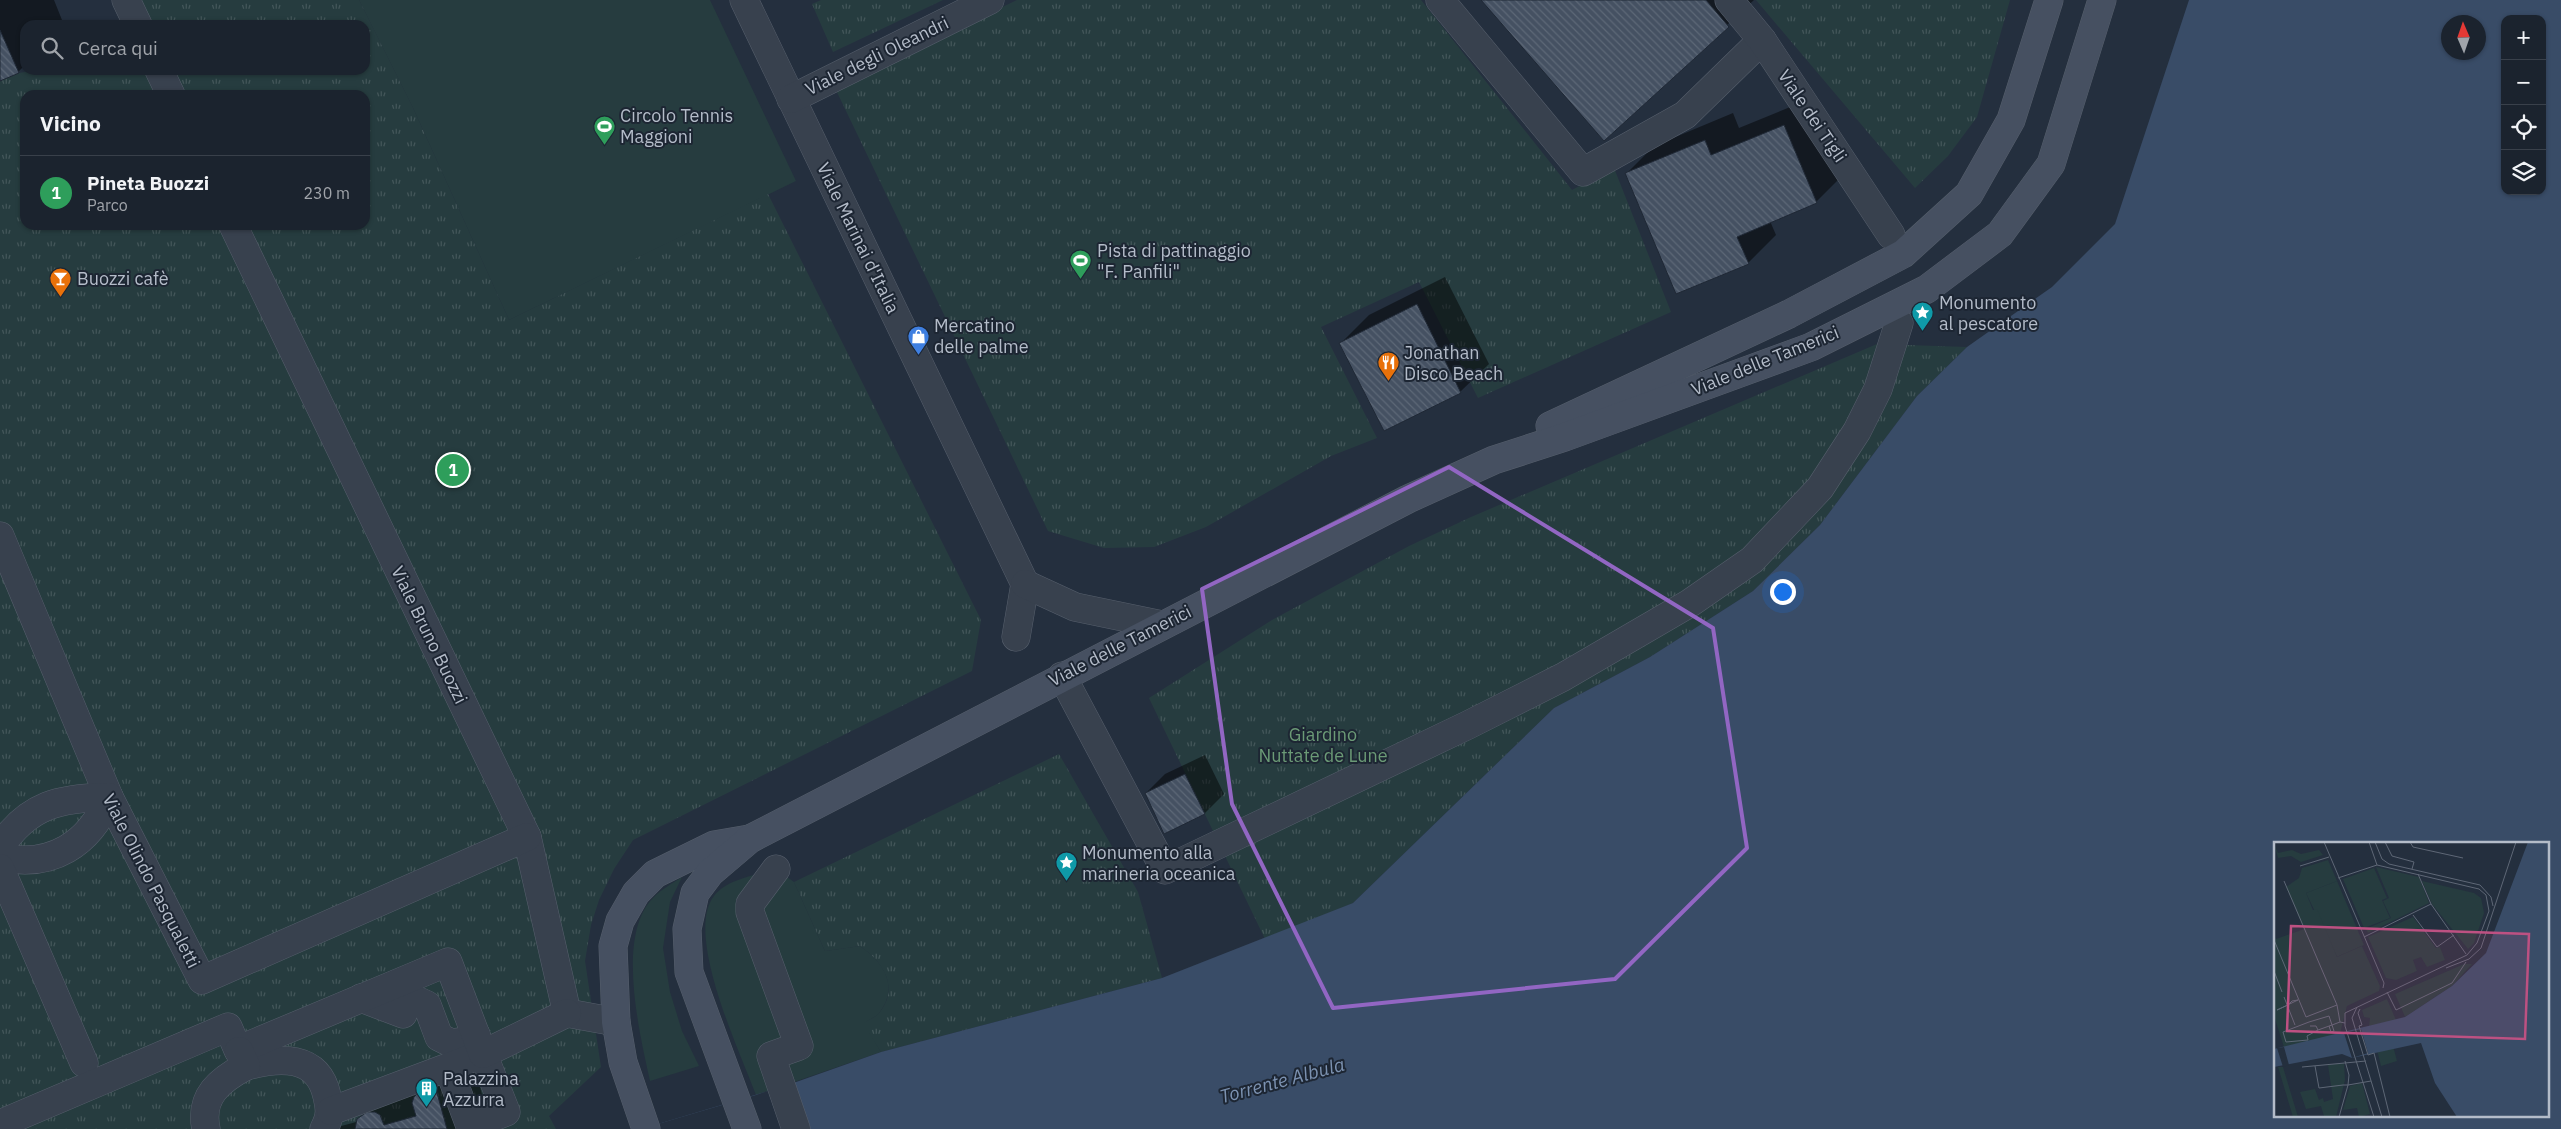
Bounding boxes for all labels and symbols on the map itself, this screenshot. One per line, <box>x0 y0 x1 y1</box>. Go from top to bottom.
street label: Viale degli Oleandri <box>801 11 952 100</box>
north arrow <box>2441 15 2486 60</box>
street label: Viale dei Tigli <box>1773 65 1852 166</box>
place label: Circolo Tennis Maggioni <box>620 104 733 148</box>
sports icon: Circolo Tennis Maggioni <box>592 114 616 145</box>
street label: Viale Marinai d'Italia <box>812 159 905 317</box>
place label: Pista di pattinaggio "F. Panfili" <box>1097 239 1251 283</box>
sports icon: Pista di pattinaggio "F. Panfili" <box>1069 249 1093 280</box>
bar icon: Buozzi cafè <box>49 267 73 298</box>
place label: Buozzi cafè <box>77 267 169 290</box>
place label: Monumento al pescatore <box>1939 291 2038 335</box>
place icon: Monumento al pescatore <box>1911 301 1935 332</box>
place label: Mercatino delle palme <box>934 314 1029 358</box>
street label: Viale delle Tamerici <box>1688 320 1842 401</box>
shop icon: Mercatino delle palme <box>906 324 930 355</box>
place label: Jonathan Disco Beach <box>1404 341 1503 385</box>
restaurant icon: Jonathan Disco Beach <box>1376 351 1400 382</box>
pin: 1 <box>437 451 469 489</box>
street label: Viale Bruno Buozzi <box>386 562 473 707</box>
your location <box>1770 579 1796 605</box>
street label: Viale delle Tamerici <box>1045 600 1195 691</box>
park label: Giardino Nuttate de Lune <box>1258 723 1388 767</box>
street label: Viale Olindo Pasqualetti <box>98 790 205 972</box>
place label: Monumento alla marineria oceanica <box>1082 841 1236 885</box>
inset map <box>2274 842 2548 1116</box>
place icon: Monumento alla marineria oceanica <box>1054 851 1078 882</box>
water label: Torrente Albula <box>1217 1052 1347 1108</box>
place label: Palazzina Azzurra <box>443 1067 519 1111</box>
building icon: Palazzina Azzurra <box>415 1077 439 1108</box>

